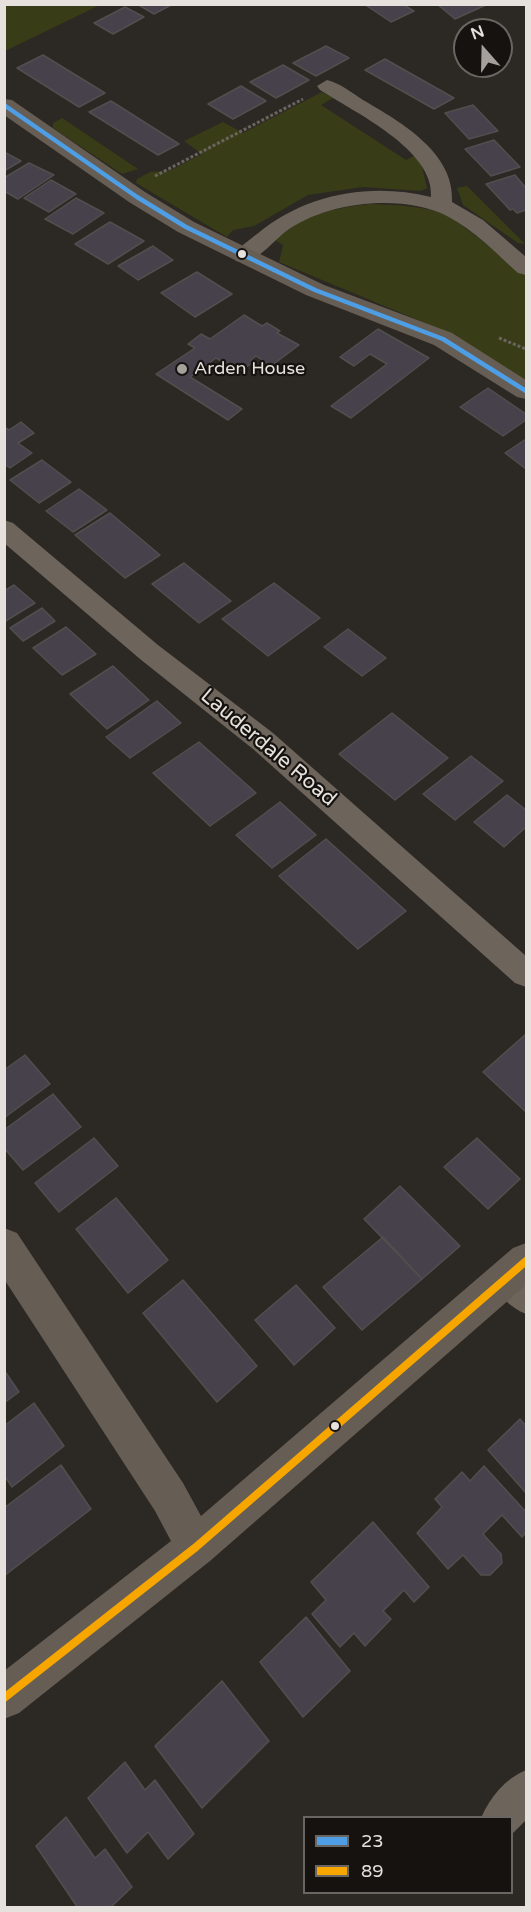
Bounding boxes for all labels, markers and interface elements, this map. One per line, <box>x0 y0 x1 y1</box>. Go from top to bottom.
north arrow <box>453 18 513 78</box>
text: N <box>468 21 487 45</box>
unlabelled marker <box>236 248 248 260</box>
place label: Arden House <box>194 358 305 380</box>
marker: Arden House <box>175 362 189 376</box>
street label: Lauderdale Road <box>195 684 341 812</box>
unlabelled marker <box>329 1420 341 1432</box>
legend <box>303 1816 513 1894</box>
text: 23 <box>361 1830 384 1852</box>
text: 89 <box>361 1860 384 1882</box>

